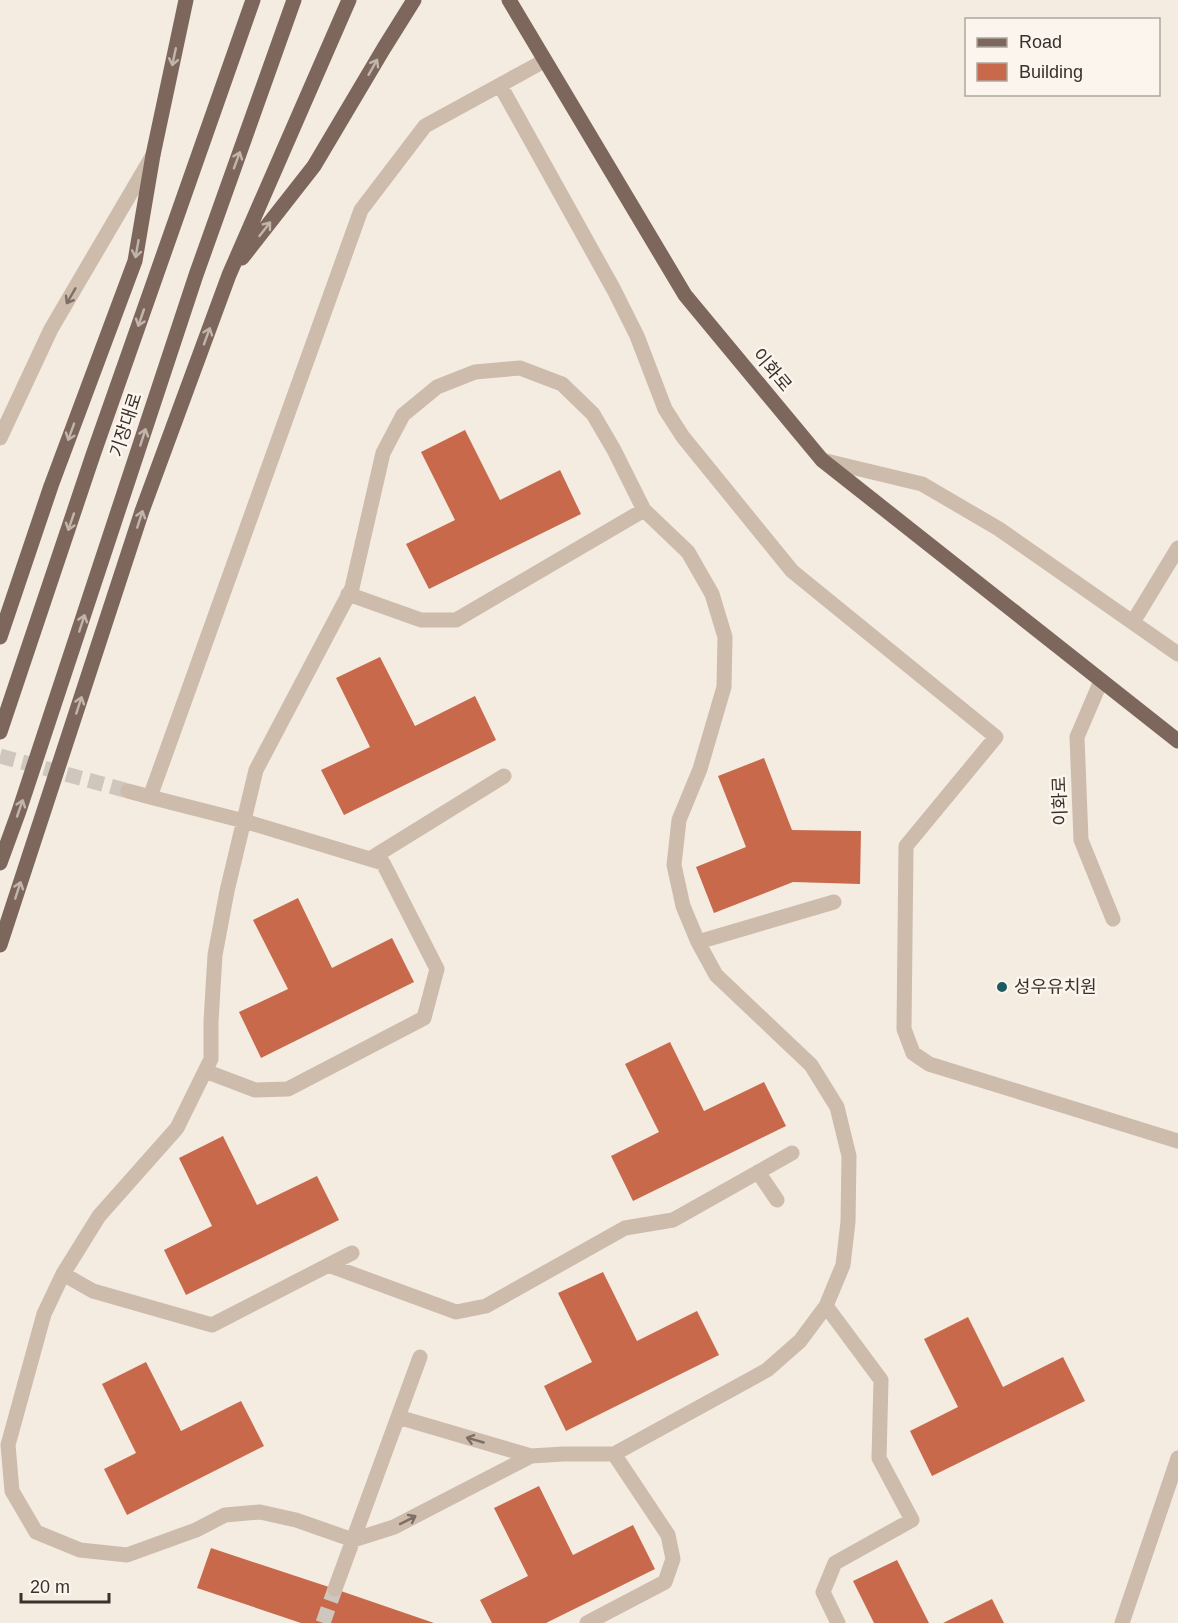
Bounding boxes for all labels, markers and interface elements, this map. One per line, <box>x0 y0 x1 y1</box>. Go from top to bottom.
legend <box>965 18 1160 96</box>
text: Road <box>1019 32 1062 52</box>
one-way arrow <box>168 47 179 66</box>
one-way arrow <box>367 59 379 76</box>
text: Building <box>1019 62 1083 82</box>
one-way arrow <box>232 152 243 170</box>
one-way arrow <box>259 221 272 237</box>
one-way arrow <box>131 238 142 258</box>
one-way arrow <box>64 287 76 304</box>
one-way arrow <box>135 308 146 327</box>
one-way arrow <box>202 327 213 346</box>
street label: 이화로 <box>748 345 796 395</box>
street label: 기장대로 <box>106 390 146 460</box>
one-way arrow <box>65 422 76 441</box>
one-way arrow <box>138 428 149 447</box>
one-way arrow <box>135 510 146 529</box>
one-way arrow <box>64 512 75 531</box>
one-way arrow <box>77 614 88 633</box>
one-way arrow <box>74 696 85 715</box>
street label: 이화로 <box>1049 776 1071 826</box>
one-way arrow <box>15 798 26 817</box>
one-way arrow <box>14 881 25 900</box>
place label: 성우유치원 <box>1014 977 1097 997</box>
marker: 성우유치원 <box>995 980 1009 994</box>
one-way arrow <box>466 1434 485 1445</box>
one-way arrow <box>399 1514 416 1526</box>
scale bar <box>21 1566 110 1604</box>
text: 20 m <box>30 1577 70 1597</box>

